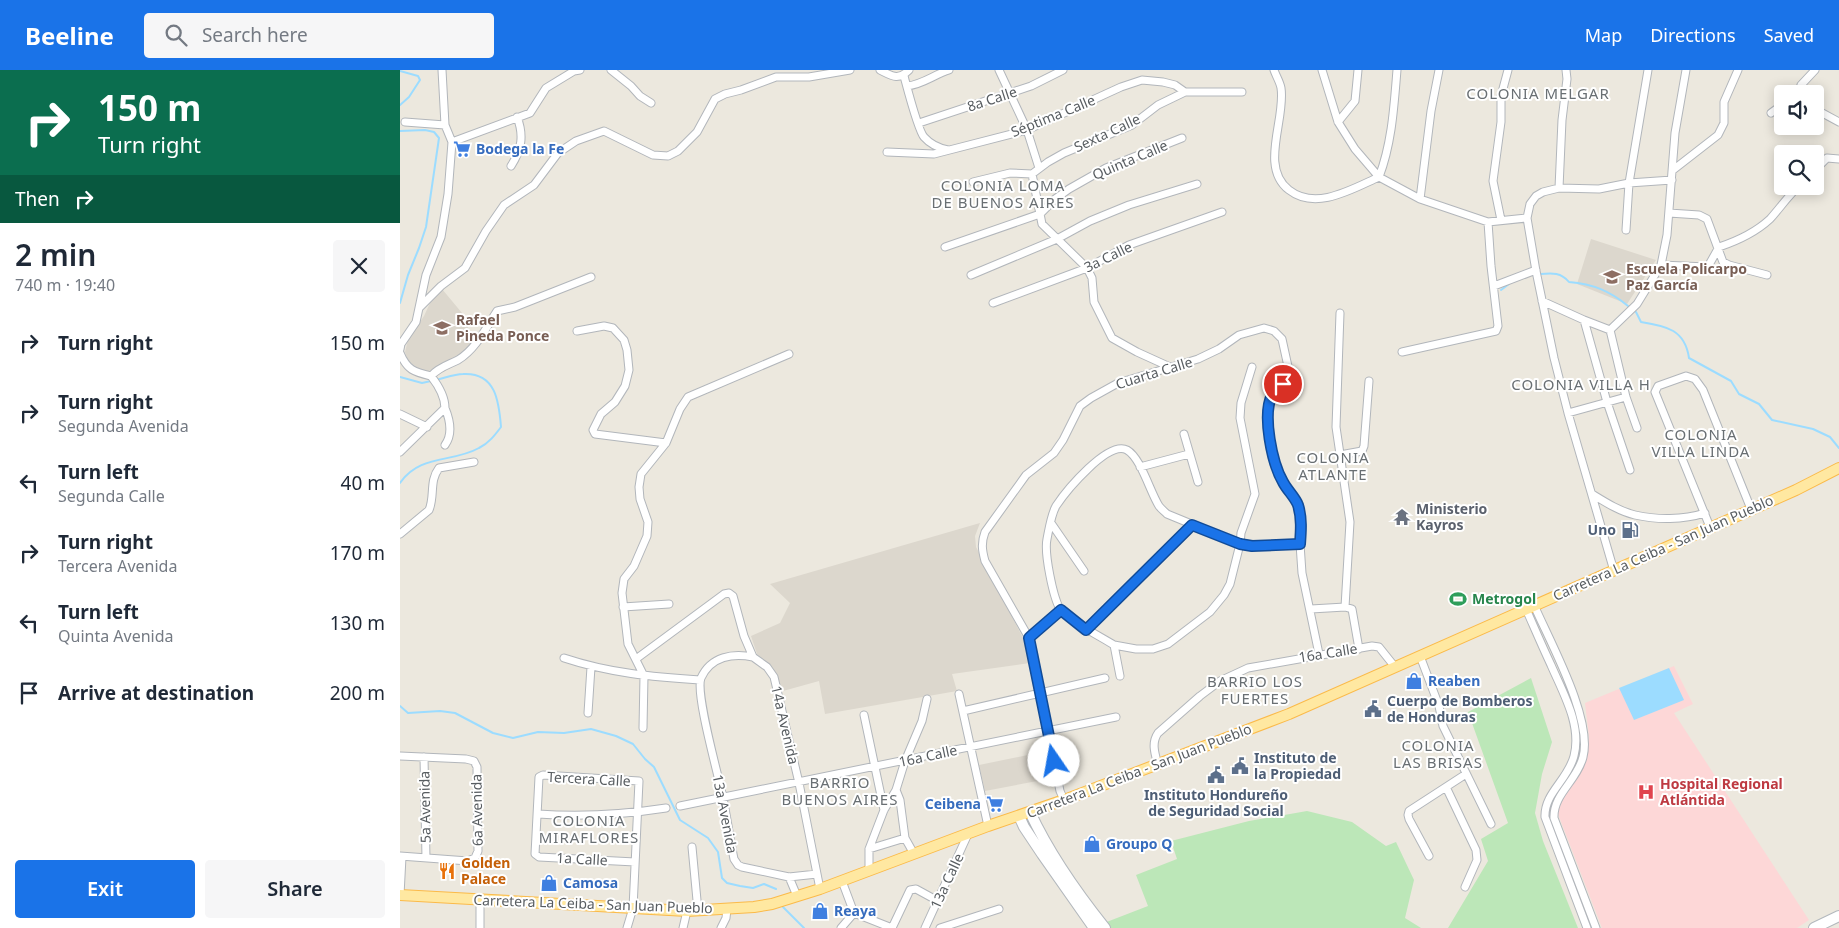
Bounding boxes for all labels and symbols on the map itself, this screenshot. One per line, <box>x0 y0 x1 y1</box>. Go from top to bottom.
street label: 8a Calle <box>965 82 1019 115</box>
district label: COLONIA MELGAR <box>1466 83 1610 103</box>
street label: Séptima Calle <box>1008 90 1098 141</box>
street label: Sexta Calle <box>1071 109 1143 156</box>
street label: Quinta Calle <box>1089 135 1171 184</box>
supermarket icon: Bodega la Fe <box>452 139 472 159</box>
place label: Bodega la Fe <box>476 139 564 158</box>
district label: COLONIA LOMA DE BUENOS AIRES <box>931 175 1075 212</box>
street label: 3a Calle <box>1081 237 1135 276</box>
place label: Escuela Policarpo Paz García <box>1626 259 1747 294</box>
school or university icon: Escuela Policarpo Paz García <box>1602 267 1622 287</box>
place label: Rafael Pineda Ponce <box>456 310 549 345</box>
school or university icon: Rafael Pineda Ponce <box>432 318 452 338</box>
street label: Cuarta Calle <box>1113 352 1195 393</box>
pin <box>1262 363 1304 405</box>
district label: COLONIA VILLA H <box>1511 374 1651 394</box>
district label: COLONIA VILLA LINDA <box>1652 424 1750 461</box>
district label: COLONIA ATLANTE <box>1296 447 1370 484</box>
street label: Carretera La Ceiba - San Juan Pueblo <box>1550 490 1776 605</box>
place label: Ministerio Kayros <box>1416 499 1488 534</box>
temple icon: Ministerio Kayros <box>1392 507 1412 527</box>
place label: Uno <box>1588 520 1616 539</box>
fuel station icon: Uno <box>1620 520 1640 540</box>
sports icon: Metrogol <box>1448 589 1468 609</box>
place label: Metrogol <box>1472 589 1536 608</box>
street label: 16a Calle <box>1297 638 1359 667</box>
district label: BARRIO LOS FUERTES <box>1207 671 1303 708</box>
shop icon: Reaben <box>1404 671 1424 691</box>
place label: Reaben <box>1428 671 1480 690</box>
street label: 14a Avenida <box>767 684 804 766</box>
place label: Cuerpo de Bomberos de Honduras <box>1387 691 1532 726</box>
public building icon: Cuerpo de Bomberos de Honduras <box>1363 699 1383 719</box>
street label: Carretera La Ceiba - San Juan Pueblo <box>1024 719 1254 822</box>
position arrow <box>1027 734 1079 786</box>
district label: COLONIA LAS BRISAS <box>1393 735 1483 772</box>
street label: 16a Calle <box>897 740 959 771</box>
place label: Instituto de la Propiedad <box>1254 748 1341 783</box>
public building icon: Instituto de la Propiedad <box>1230 756 1250 776</box>
public building icon: Instituto Hondureño de Seguridad Social <box>1206 765 1226 785</box>
street label: Tercera Calle <box>547 767 631 790</box>
street label: 5a Avenida <box>414 771 435 843</box>
district label: BARRIO BUENOS AIRES <box>782 772 898 809</box>
street label: 13a Avenida <box>709 773 742 855</box>
street label: 6a Avenida <box>466 774 487 846</box>
place label: Hospital Regional Atlántida <box>1660 774 1783 809</box>
hospital icon: Hospital Regional Atlántida <box>1636 782 1656 802</box>
place label: Instituto Hondureño de Seguridad Social <box>1144 785 1288 820</box>
place label: Ceibena <box>925 794 981 813</box>
supermarket icon: Ceibena <box>985 794 1005 814</box>
district label: COLONIA MIRAFLORES <box>539 810 639 847</box>
shop icon: Groupo Q <box>1082 834 1102 854</box>
place label: Groupo Q <box>1106 834 1172 853</box>
street label: 1a Calle <box>556 848 608 869</box>
street label: 13a Calle <box>925 850 968 912</box>
place label: Golden Palace <box>461 853 510 888</box>
restaurant icon: Golden Palace <box>437 861 457 881</box>
shop icon: Camosa <box>539 873 559 893</box>
place label: Camosa <box>563 873 618 892</box>
street label: Carretera La Ceiba - San Juan Pueblo <box>473 890 713 917</box>
shop icon: Reaya <box>810 901 830 921</box>
place label: Reaya <box>834 901 876 920</box>

